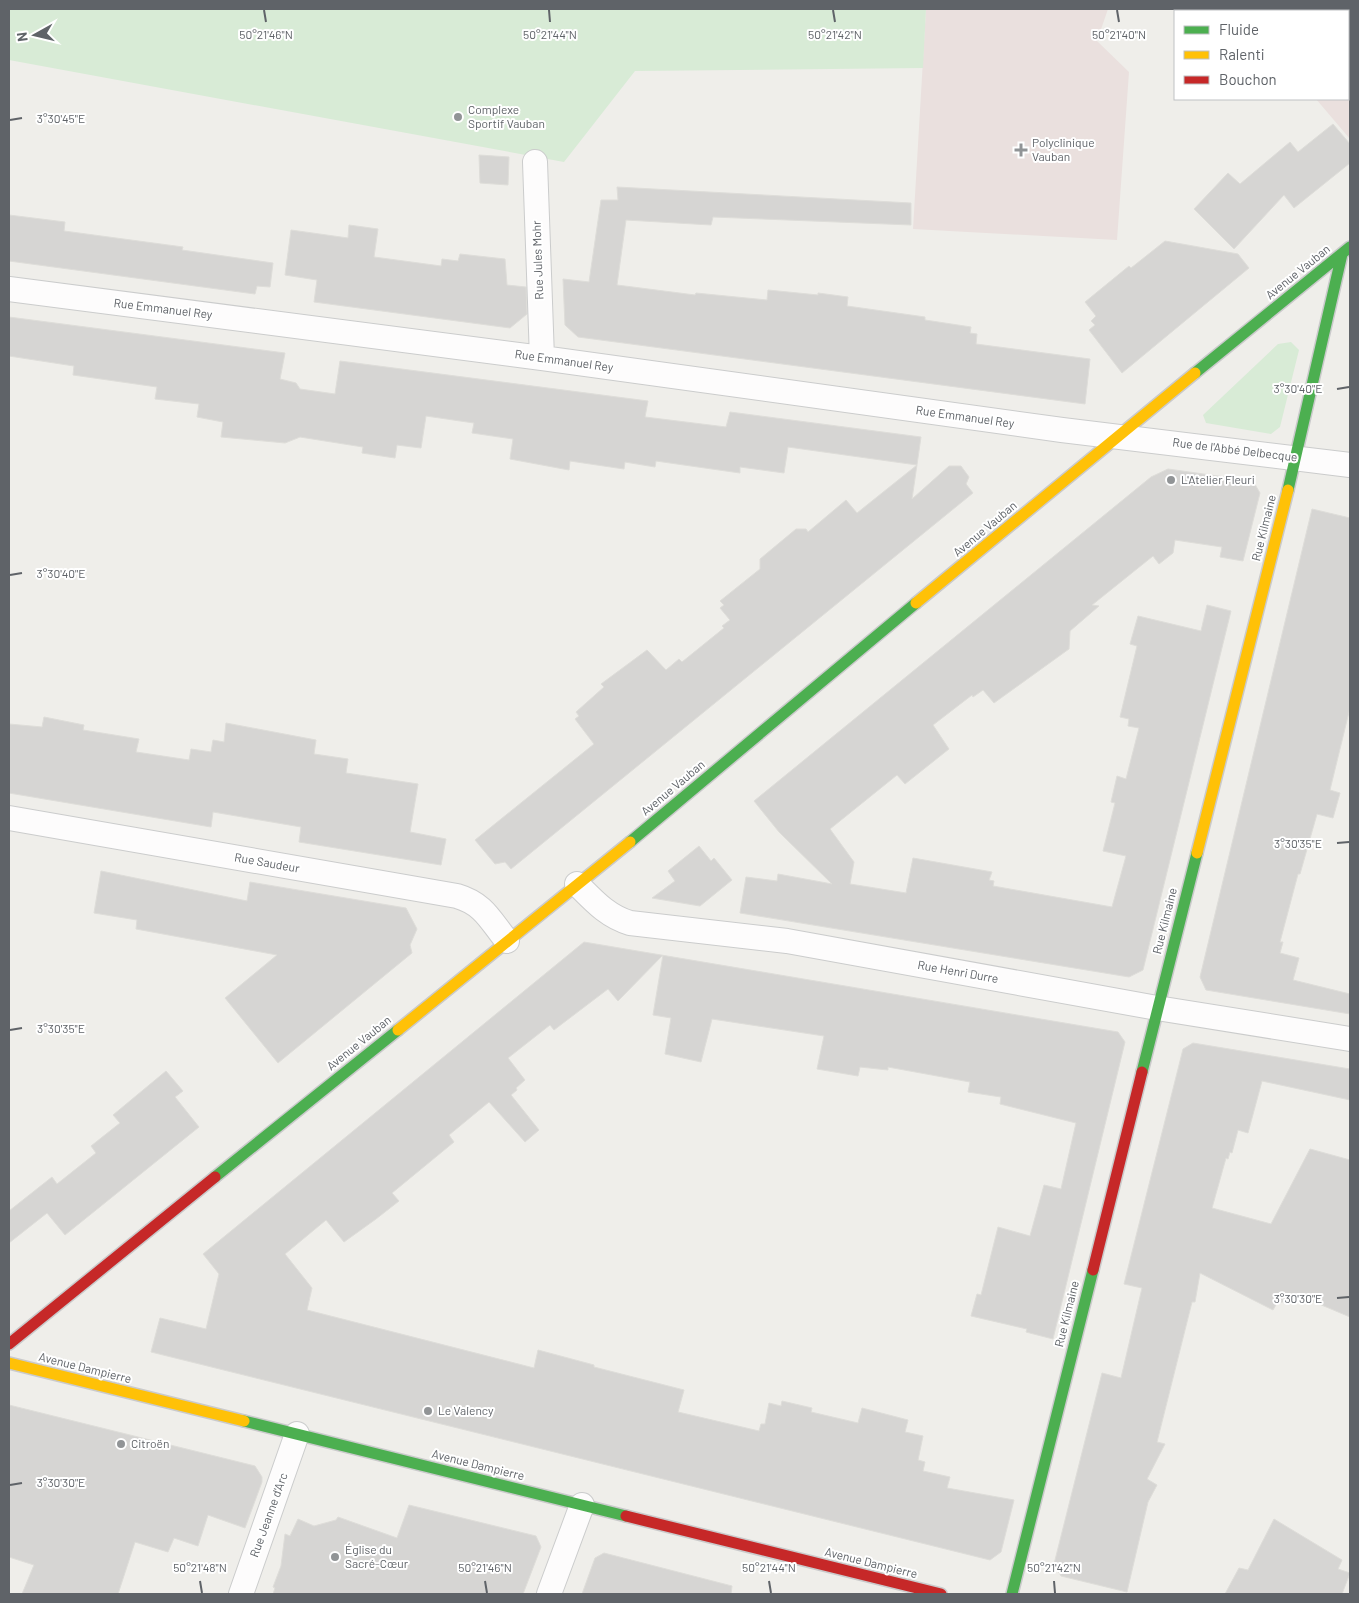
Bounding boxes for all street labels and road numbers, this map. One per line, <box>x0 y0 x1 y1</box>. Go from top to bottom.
street label: Rue Jules Mohr <box>529 220 545 300</box>
street label: Avenue Vauban <box>1262 241 1332 301</box>
street label: Rue Emmanuel Rey <box>113 295 214 321</box>
street label: Rue Emmanuel Rey <box>514 346 615 374</box>
street label: Rue Emmanuel Rey <box>915 402 1016 430</box>
street label: Rue de l'Abbé Delbecque <box>1172 434 1298 464</box>
street label: Rue Kilmaine <box>1248 493 1278 562</box>
street label: Avenue Vauban <box>950 498 1019 559</box>
street label: Avenue Vauban <box>638 757 707 818</box>
street label: Rue Saudeur <box>234 849 301 875</box>
street label: Rue Kilmaine <box>1149 886 1179 955</box>
street label: Rue Henri Durre <box>917 957 1000 985</box>
street label: Avenue Vauban <box>323 1012 393 1072</box>
street label: Rue Kilmaine <box>1051 1279 1081 1348</box>
street label: Avenue Dampierre <box>37 1349 133 1385</box>
street label: Avenue Dampierre <box>430 1446 526 1482</box>
street label: Rue Jeanne d'Arc <box>246 1471 290 1559</box>
street label: Avenue Dampierre <box>823 1544 919 1580</box>

